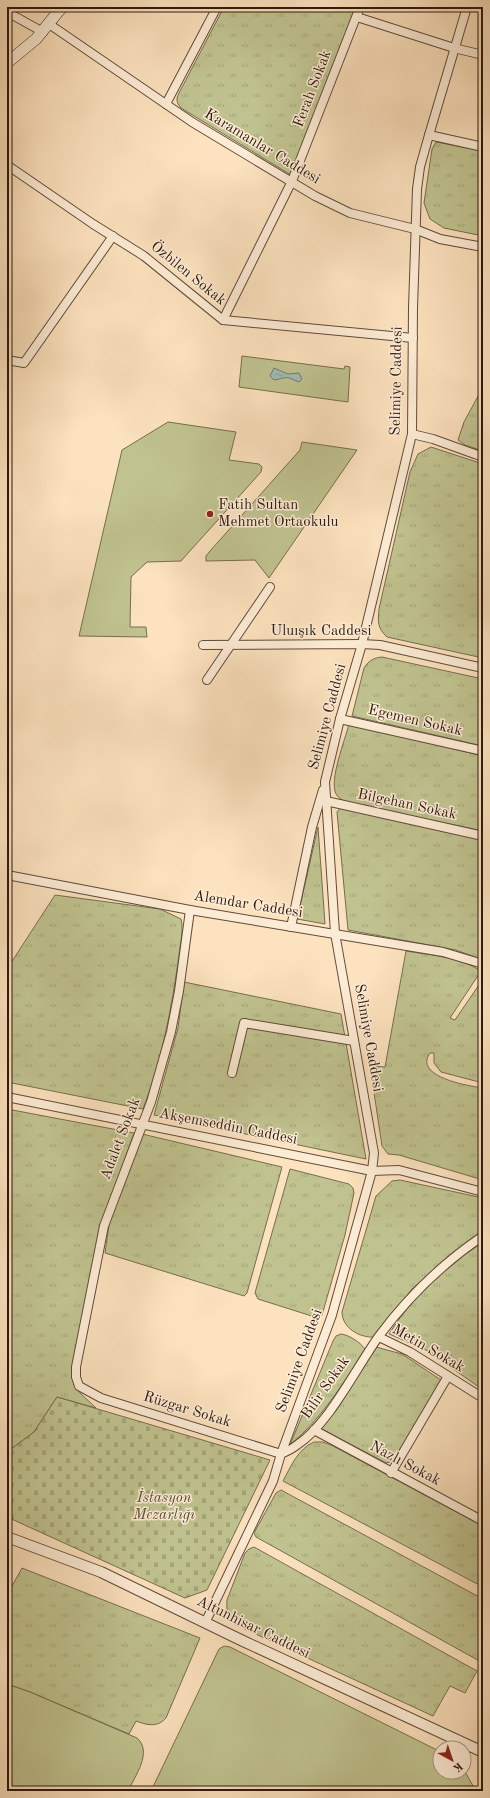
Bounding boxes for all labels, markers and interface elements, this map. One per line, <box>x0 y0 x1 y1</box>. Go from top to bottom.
street label: Ferah Sokak <box>291 48 335 130</box>
street label: Karamanlar Caddesi <box>202 107 322 187</box>
street label: Özbilen Sokak <box>148 237 230 309</box>
street label: Selimiye Caddesi <box>389 326 405 436</box>
place label: Fatih Sultan Mehmet Ortaokulu <box>218 498 339 530</box>
marker: Fatih Sultan Mehmet Ortaokulu <box>205 509 215 519</box>
street label: Uluışık Caddesi <box>271 624 371 639</box>
street label: Selimiye Caddesi <box>307 662 349 772</box>
street label: Egemen Sokak <box>366 703 464 739</box>
street label: Bilgehan Sokak <box>356 787 458 823</box>
street label: Alemdar Caddesi <box>192 889 304 921</box>
street label: Selimiye Caddesi <box>351 983 385 1093</box>
street label: Adalet Sokak <box>98 1096 144 1182</box>
street label: Akşemseddin Caddesi <box>158 1106 298 1148</box>
street label: Selimiye Caddesi <box>274 1307 326 1415</box>
street label: Metin Sokak <box>389 1322 467 1376</box>
street label: Bilir Sokak <box>299 1354 353 1422</box>
street label: Rüzgar Sokak <box>141 1390 233 1431</box>
street label: Nazlı Sokak <box>367 1439 443 1489</box>
park label: İstasyon Mezarlığı <box>132 1488 195 1523</box>
street label: Altunhisar Caddesi <box>194 1594 312 1662</box>
north arrow <box>432 1740 472 1780</box>
text: K <box>450 1760 464 1774</box>

